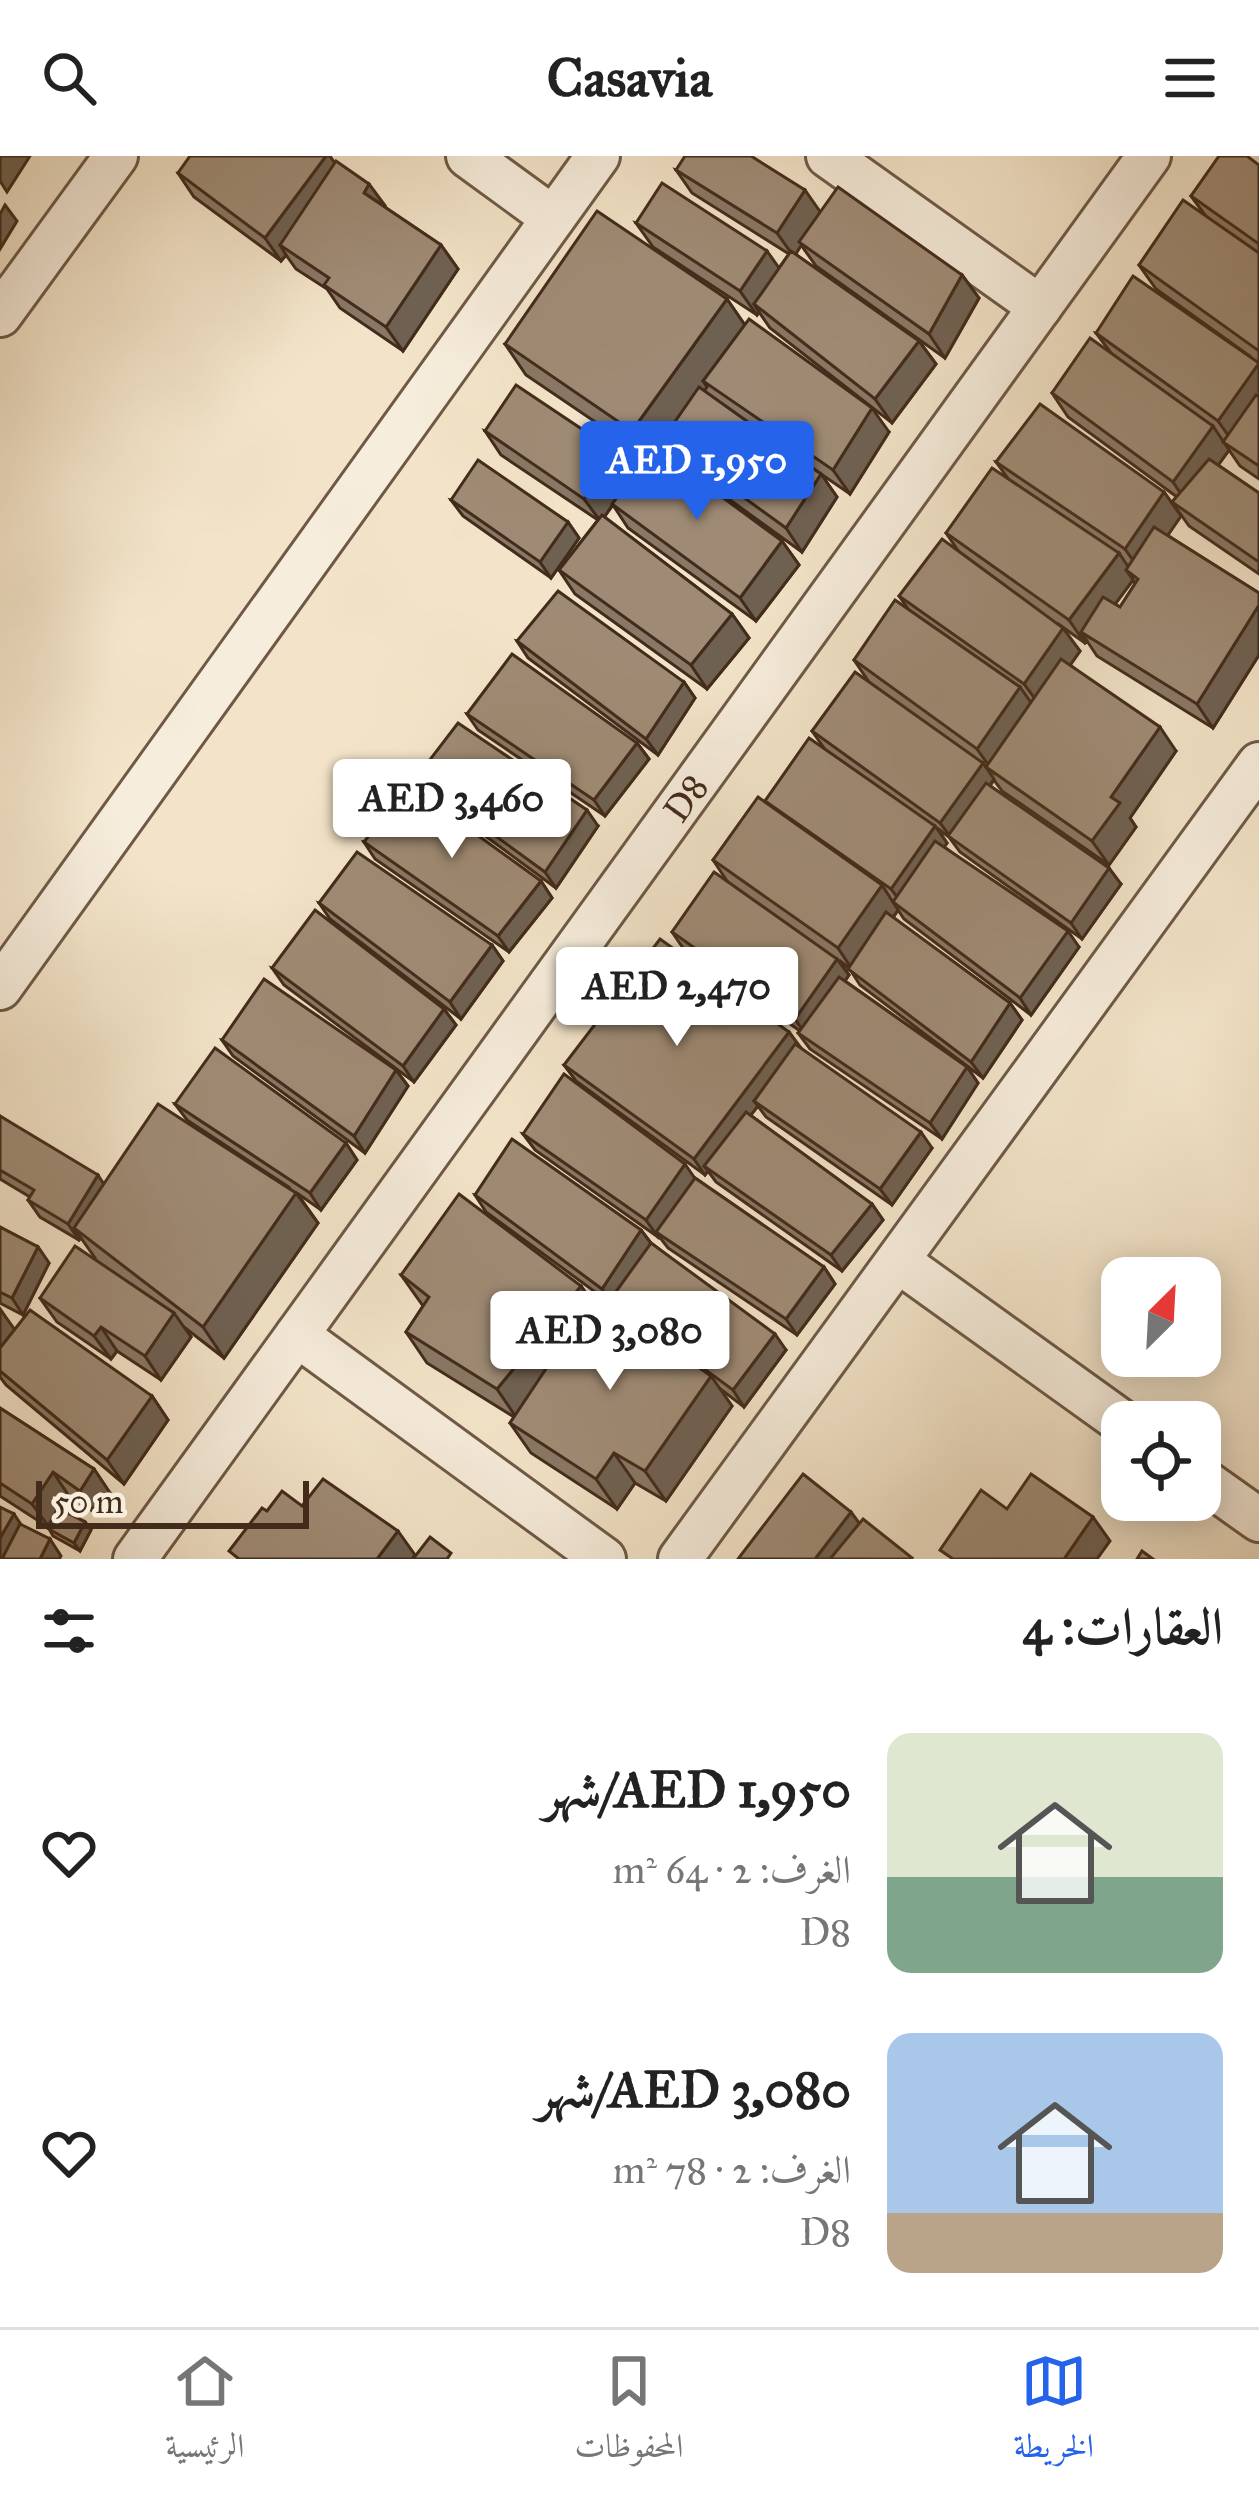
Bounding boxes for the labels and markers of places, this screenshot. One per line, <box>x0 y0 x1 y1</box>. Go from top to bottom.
pin: AED 1,950 <box>560 421 834 523</box>
pin: AED 3,460 <box>315 759 589 861</box>
pin: AED 2,470 <box>540 947 814 1049</box>
pin: AED 3,080 <box>473 1291 747 1393</box>

